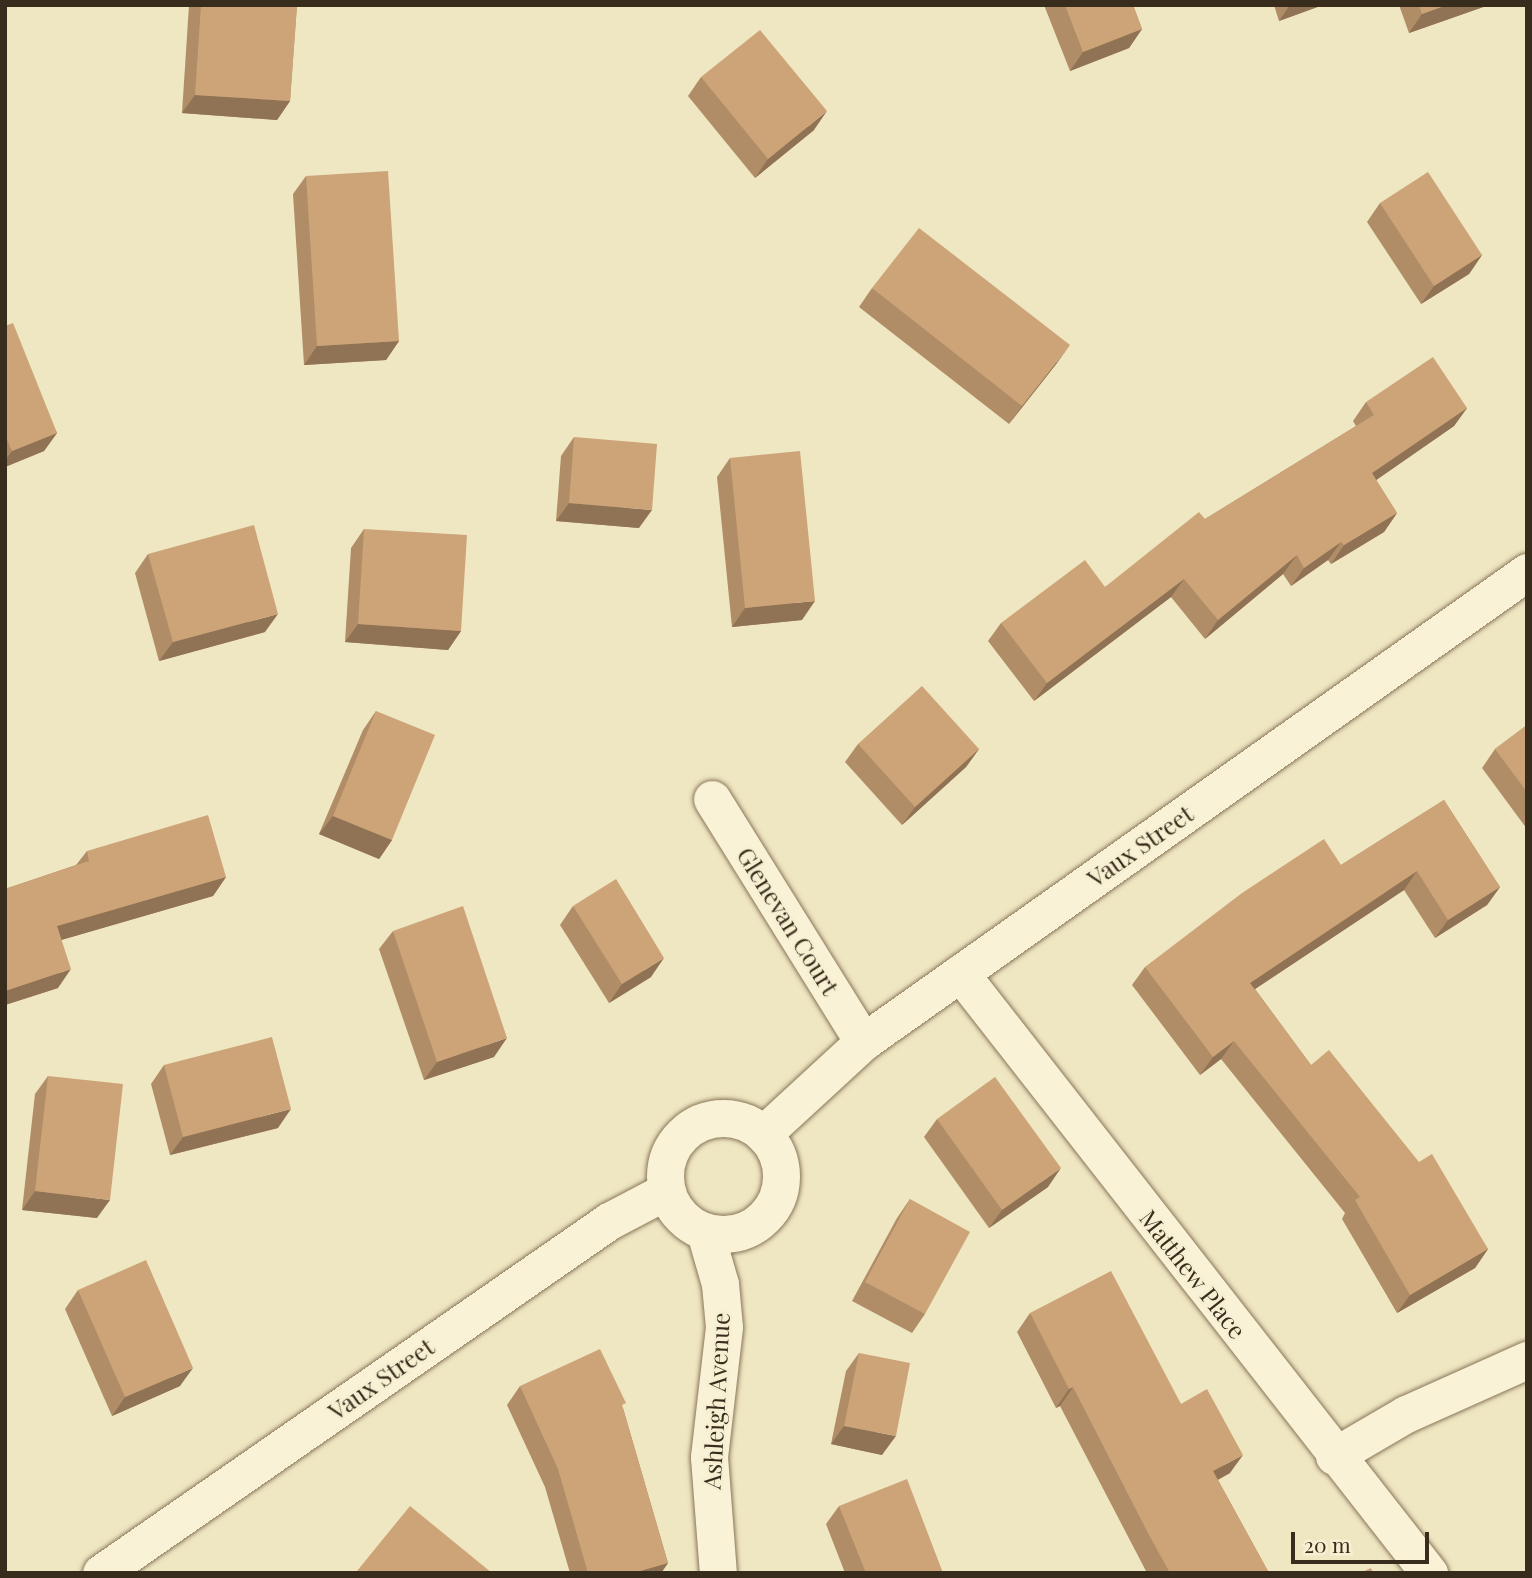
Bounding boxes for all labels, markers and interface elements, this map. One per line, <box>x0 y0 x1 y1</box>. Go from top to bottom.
street label: Vaux Street <box>1082 799 1198 893</box>
street label: Glenevan Court <box>731 842 845 1000</box>
street label: Matthew Place <box>1134 1204 1252 1344</box>
street label: Ashleigh Avenue <box>697 1312 735 1490</box>
street label: Vaux Street <box>323 1332 439 1426</box>
scale bar <box>1294 1518 1432 1562</box>
text: 20 m <box>1304 1530 1351 1558</box>

